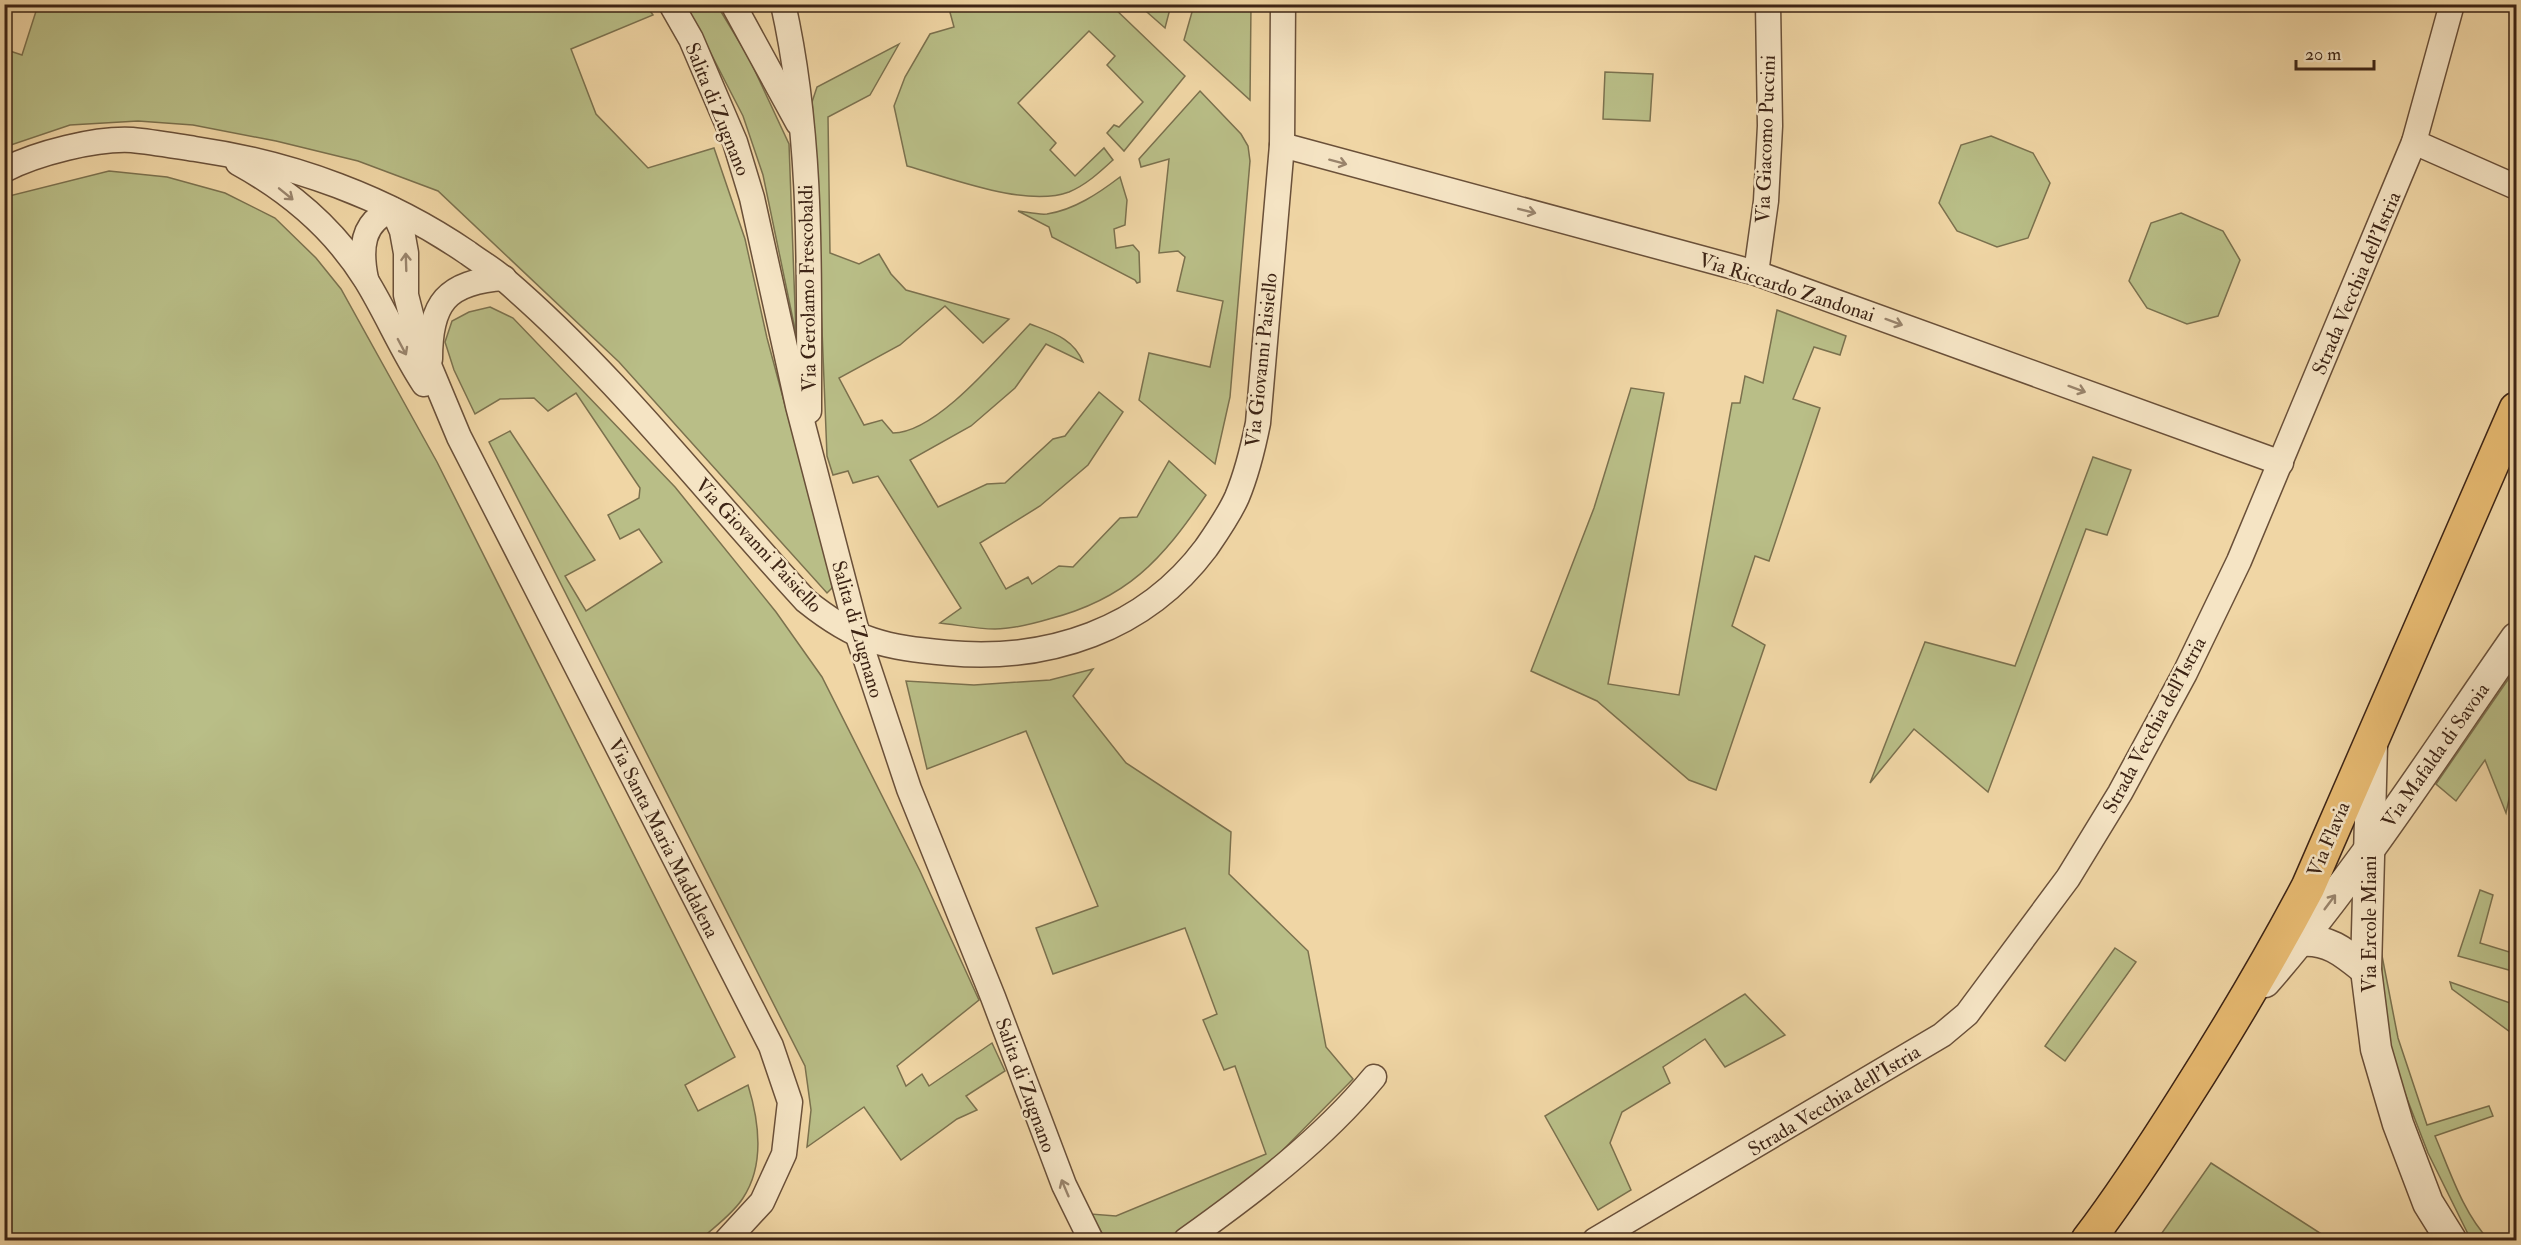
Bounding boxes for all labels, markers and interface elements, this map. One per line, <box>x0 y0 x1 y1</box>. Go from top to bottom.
scale bar <box>2296 33 2374 71</box>
street label: Salita di Zugnano <box>679 39 756 180</box>
text: 20 m <box>2305 43 2341 66</box>
street label: Via Giacomo Puccini <box>1750 55 1781 223</box>
one-way arrow <box>1328 156 1347 168</box>
street label: Via Gerolamo Frescobaldi <box>793 184 822 392</box>
one-way arrow <box>278 187 294 200</box>
street label: Strada Vecchia dell'Istria <box>2307 187 2407 379</box>
one-way arrow <box>1517 206 1536 217</box>
street label: Via Riccardo Zandonai <box>1696 247 1878 328</box>
one-way arrow <box>400 252 411 272</box>
street label: Via Giovanni Paisiello <box>1240 272 1283 448</box>
one-way arrow <box>1884 318 1903 329</box>
one-way arrow <box>396 338 408 355</box>
one-way arrow <box>2067 384 2086 395</box>
street label: Via Giovanni Paisiello <box>690 473 828 618</box>
street label: Salita di Zugnano <box>826 558 889 701</box>
street label: Strada Vecchia dell'Istria <box>2097 632 2212 818</box>
street label: Via Mafalda di Savoia <box>2376 677 2495 833</box>
street label: Via Santa Maria Maddalena <box>602 734 725 943</box>
street label: Via Flavia <box>2301 797 2356 881</box>
street label: Via Ercole Miani <box>2357 855 2382 993</box>
one-way arrow <box>2324 894 2336 910</box>
street label: Salita di Zugnano <box>990 1014 1061 1156</box>
street label: Strada Vecchia dell'Istria <box>1744 1039 1926 1162</box>
one-way arrow <box>1059 1179 1070 1198</box>

